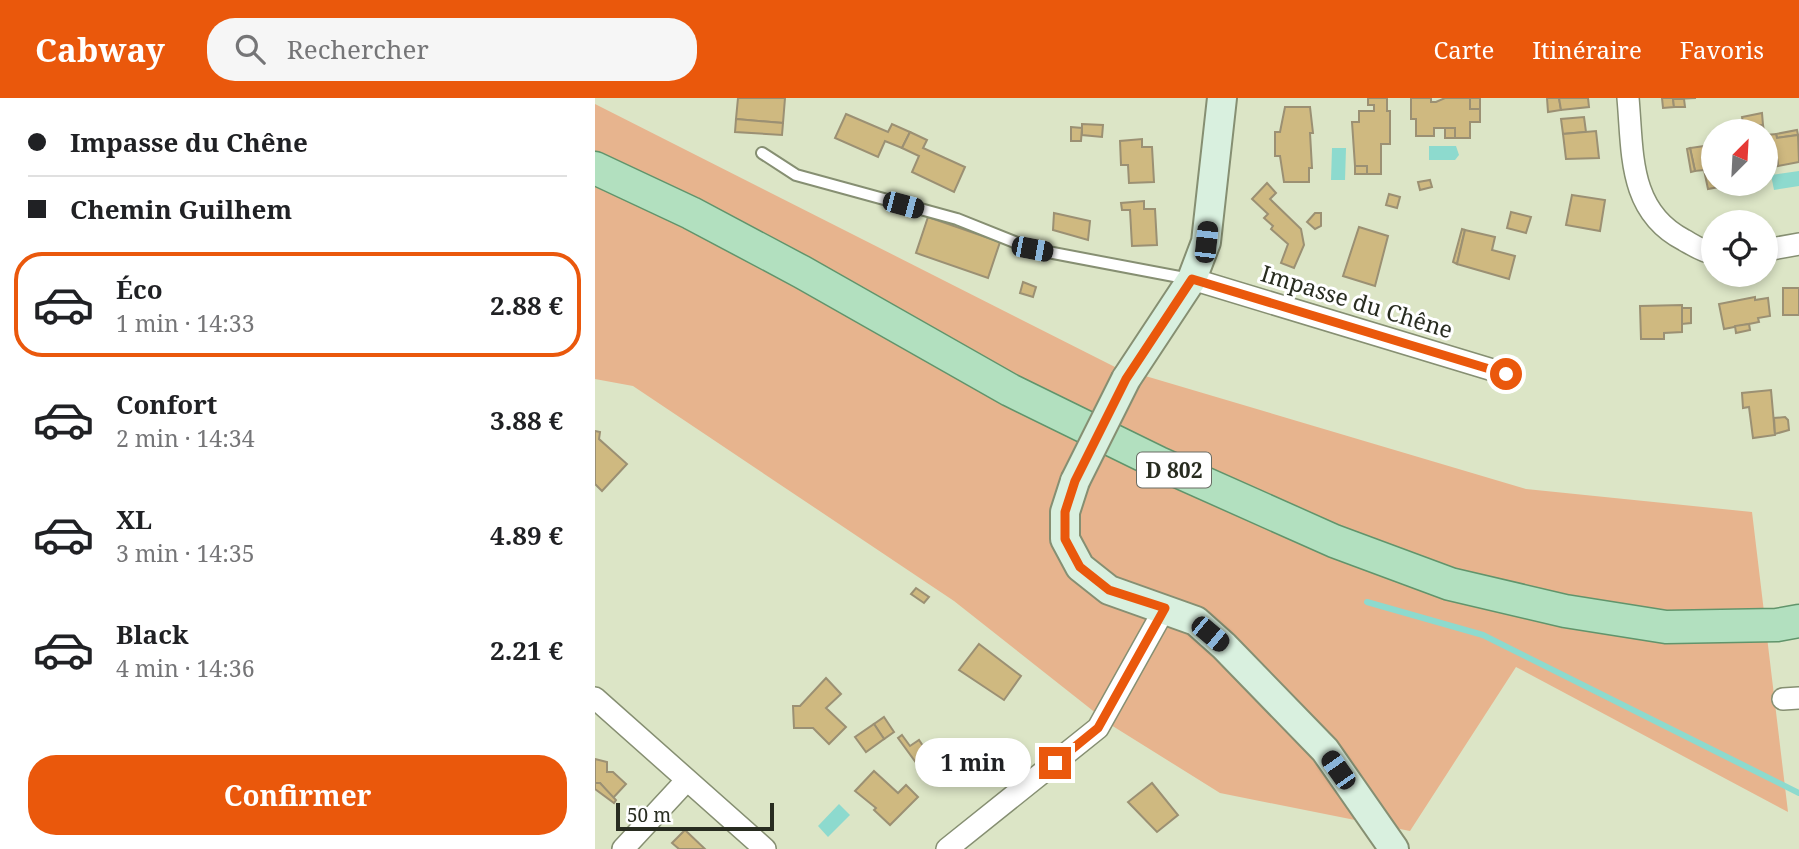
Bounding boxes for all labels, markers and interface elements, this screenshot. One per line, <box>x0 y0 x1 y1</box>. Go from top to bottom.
search box <box>207 18 697 81</box>
text: Cabway <box>35 27 165 72</box>
icon: search <box>231 30 269 68</box>
text: Rechercher <box>287 31 429 67</box>
text: Carte <box>1433 33 1494 66</box>
text: Itinéraire <box>1532 33 1642 66</box>
text: Favoris <box>1680 33 1764 66</box>
north arrow <box>1701 119 1778 196</box>
map controls <box>1701 119 1778 287</box>
text: Impasse du Chêne <box>70 124 308 160</box>
car <box>880 189 927 221</box>
text: Chemin Guilhem <box>70 191 292 227</box>
button: locate <box>1701 210 1778 287</box>
car <box>1194 220 1219 264</box>
car <box>1010 235 1055 263</box>
street label: Impasse du Chêne <box>1257 257 1457 345</box>
text: Éco <box>116 271 163 307</box>
icon: car <box>32 273 95 336</box>
text: 2.88 € <box>490 287 563 323</box>
text: 1 min · 14:33 <box>116 307 254 339</box>
route start <box>1490 358 1522 390</box>
text: Confort <box>116 386 217 422</box>
icon: car <box>32 388 95 451</box>
text: 3.88 € <box>490 402 563 438</box>
text: 2 min · 14:34 <box>116 422 254 454</box>
road number: D 802 <box>1137 452 1211 488</box>
text: XL <box>116 501 152 537</box>
icon: car <box>32 503 95 566</box>
text: 4.89 € <box>490 517 563 553</box>
text: 3 min · 14:35 <box>116 537 254 569</box>
car <box>1188 612 1233 656</box>
text: Black <box>116 616 189 652</box>
icon: car <box>32 618 95 681</box>
text: 2.21 € <box>490 632 563 668</box>
text: 4 min · 14:36 <box>116 652 254 684</box>
callout: 1 min <box>915 738 1030 788</box>
text: 1 min <box>940 746 1006 778</box>
route end <box>1039 747 1071 779</box>
car <box>1318 747 1359 793</box>
button: Confirmer <box>28 755 567 835</box>
scale bar <box>616 800 773 832</box>
text: 50 m <box>627 802 671 828</box>

